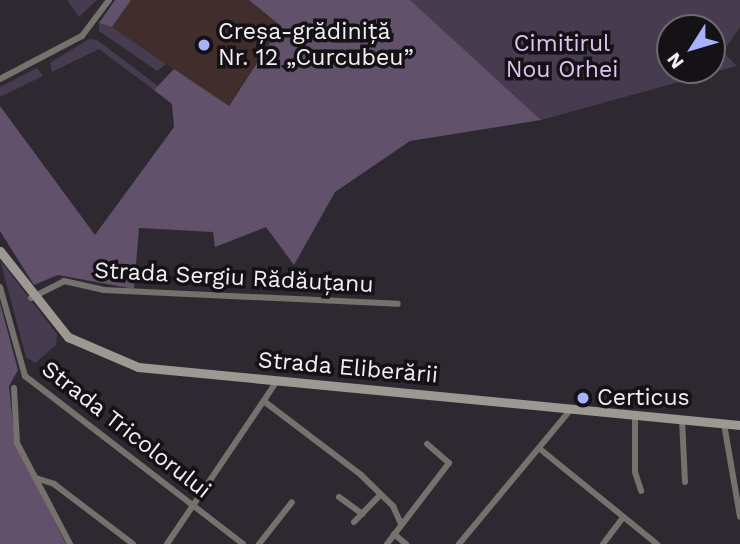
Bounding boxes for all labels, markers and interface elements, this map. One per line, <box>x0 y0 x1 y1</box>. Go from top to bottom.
north arrow <box>656 14 726 84</box>
place label: Creșa-grădiniță Nr. 12 „Curcubeu” <box>218 18 414 72</box>
park label: Cimitirul Nou Orhei <box>506 30 618 84</box>
marker: Creșa-grădiniță Nr. 12 „Curcubeu” <box>196 37 212 53</box>
text: N <box>662 48 689 73</box>
street label: Strada Sergiu Rădăuțanu <box>93 257 375 299</box>
street label: Strada Eliberării <box>257 346 439 390</box>
street label: Strada Tricolorului <box>36 355 216 505</box>
place label: Certicus <box>597 384 690 412</box>
marker: Certicus <box>575 390 591 406</box>

